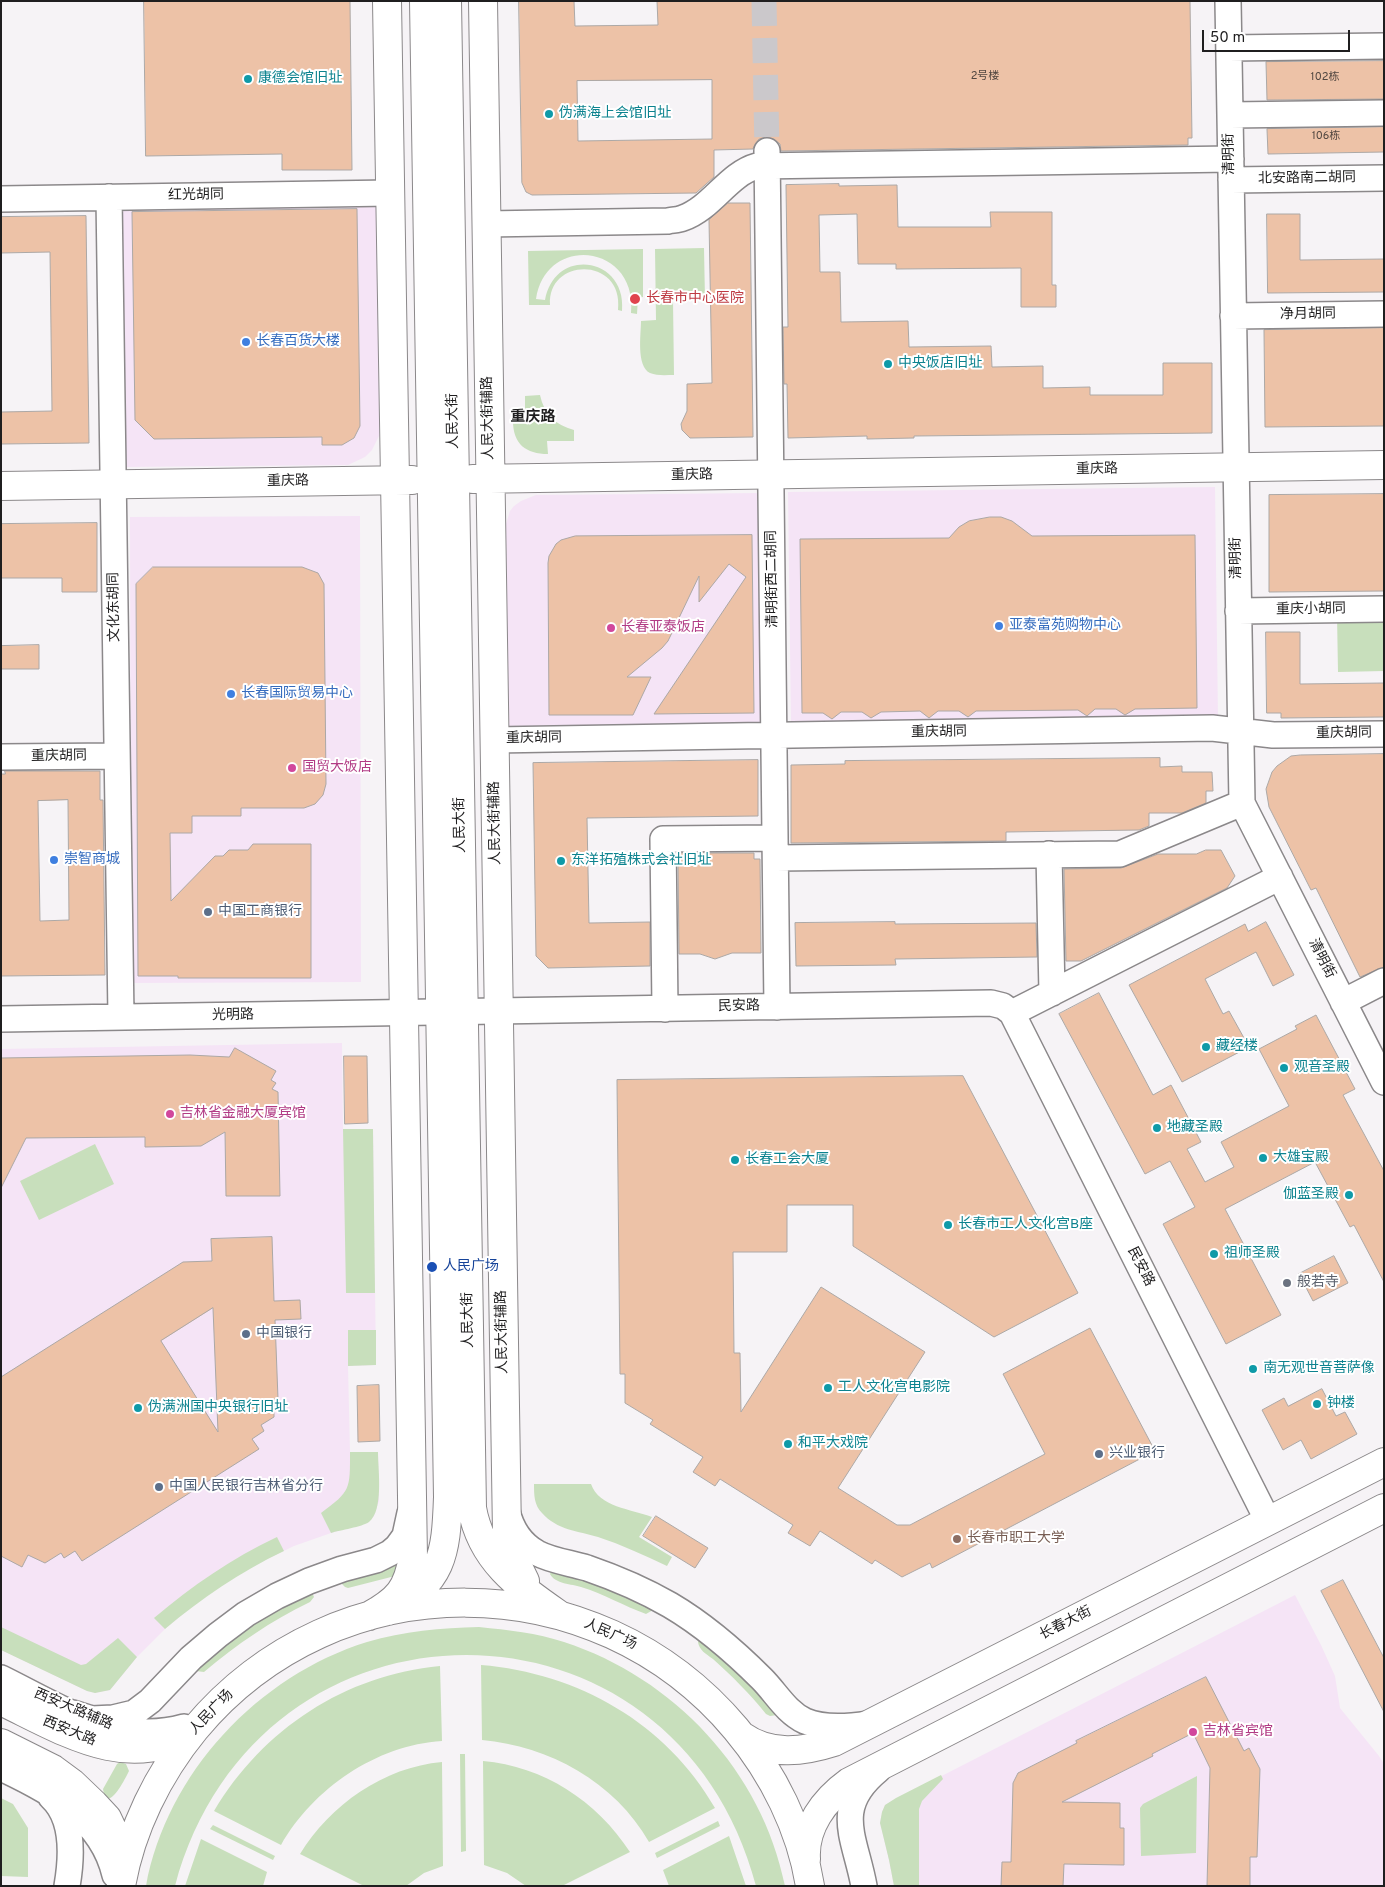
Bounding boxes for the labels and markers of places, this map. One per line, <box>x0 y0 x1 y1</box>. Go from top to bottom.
place label: 康德会馆旧址 <box>258 71 342 87</box>
marker: 康德会馆旧址 <box>242 73 254 85</box>
place label: 伪满海上会馆旧址 <box>559 106 671 122</box>
marker: 伪满海上会馆旧址 <box>543 108 555 120</box>
place label: 长春市中心医院 <box>646 291 744 307</box>
marker: 长春市中心医院 <box>628 292 642 306</box>
place label: 长春百货大楼 <box>256 334 340 350</box>
marker: 长春百货大楼 <box>240 336 252 348</box>
place label: 中央饭店旧址 <box>898 356 982 372</box>
marker: 中央饭店旧址 <box>882 358 894 370</box>
place label: 亚泰富苑购物中心 <box>1009 618 1121 634</box>
place label: 长春亚泰饭店 <box>621 620 705 636</box>
marker: 亚泰富苑购物中心 <box>993 620 1005 632</box>
marker: 长春亚泰饭店 <box>605 622 617 634</box>
place label: 长春国际贸易中心 <box>241 686 353 702</box>
marker: 长春国际贸易中心 <box>225 688 237 700</box>
place label: 国贸大饭店 <box>302 760 372 776</box>
marker: 国贸大饭店 <box>286 762 298 774</box>
place label: 崇智商城 <box>64 852 120 868</box>
place label: 东洋拓殖株式会社旧址 <box>571 853 711 869</box>
marker: 崇智商城 <box>48 854 60 866</box>
marker: 东洋拓殖株式会社旧址 <box>555 855 567 867</box>
place label: 中国工商银行 <box>218 904 302 920</box>
marker: 中国工商银行 <box>202 906 214 918</box>
place label: 藏经楼 <box>1216 1039 1258 1055</box>
marker: 藏经楼 <box>1200 1041 1212 1053</box>
place label: 观音圣殿 <box>1294 1060 1350 1076</box>
marker: 观音圣殿 <box>1278 1062 1290 1074</box>
place label: 吉林省金融大厦宾馆 <box>180 1106 306 1122</box>
marker: 吉林省金融大厦宾馆 <box>164 1108 176 1120</box>
place label: 地藏圣殿 <box>1167 1120 1223 1136</box>
marker: 地藏圣殿 <box>1151 1122 1163 1134</box>
place label: 大雄宝殿 <box>1273 1150 1329 1166</box>
place label: 长春工会大厦 <box>745 1152 829 1168</box>
marker: 大雄宝殿 <box>1257 1152 1269 1164</box>
marker: 长春工会大厦 <box>729 1154 741 1166</box>
place label: 伽蓝圣殿 <box>1283 1187 1339 1203</box>
marker: 伽蓝圣殿 <box>1343 1189 1355 1201</box>
place label: 长春市工人文化宫B座 <box>958 1217 1093 1233</box>
marker: 长春市工人文化宫B座 <box>942 1219 954 1231</box>
place label: 祖师圣殿 <box>1224 1246 1280 1262</box>
marker: 祖师圣殿 <box>1208 1248 1220 1260</box>
place label: 人民广场 <box>443 1259 499 1275</box>
marker: 人民广场 <box>425 1260 439 1274</box>
place label: 般若寺 <box>1297 1275 1339 1291</box>
marker: 般若寺 <box>1281 1277 1293 1289</box>
place label: 中国银行 <box>256 1326 312 1342</box>
marker: 中国银行 <box>240 1328 252 1340</box>
place label: 南无观世音菩萨像 <box>1263 1361 1375 1377</box>
marker: 南无观世音菩萨像 <box>1247 1363 1259 1375</box>
place label: 工人文化宫电影院 <box>838 1380 950 1396</box>
marker: 工人文化宫电影院 <box>822 1382 834 1394</box>
place label: 钟楼 <box>1327 1396 1355 1412</box>
marker: 钟楼 <box>1311 1398 1323 1410</box>
place label: 伪满洲国中央银行旧址 <box>148 1400 288 1416</box>
marker: 伪满洲国中央银行旧址 <box>132 1402 144 1414</box>
place label: 和平大戏院 <box>798 1436 868 1452</box>
marker: 和平大戏院 <box>782 1438 794 1450</box>
place label: 兴业银行 <box>1109 1446 1165 1462</box>
marker: 兴业银行 <box>1093 1448 1105 1460</box>
place label: 中国人民银行吉林省分行 <box>169 1479 323 1495</box>
marker: 中国人民银行吉林省分行 <box>153 1481 165 1493</box>
place label: 长春市职工大学 <box>967 1531 1065 1547</box>
marker: 长春市职工大学 <box>951 1533 963 1545</box>
place label: 吉林省宾馆 <box>1203 1724 1273 1740</box>
marker: 吉林省宾馆 <box>1187 1726 1199 1738</box>

